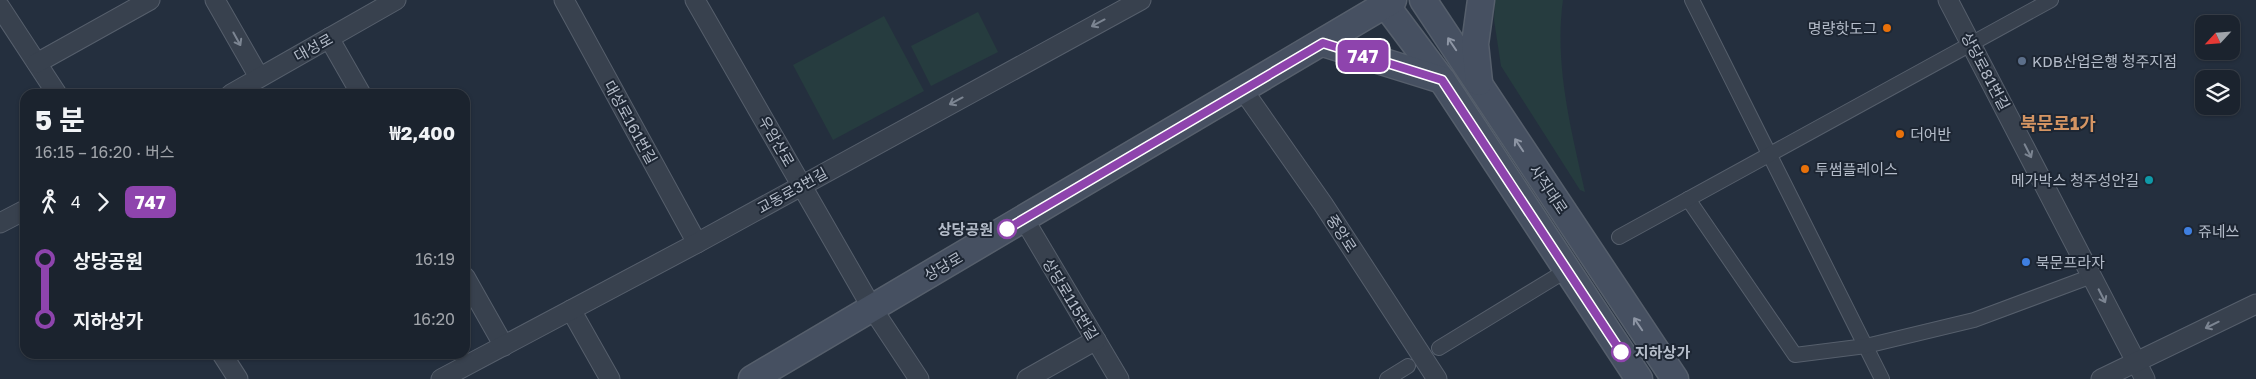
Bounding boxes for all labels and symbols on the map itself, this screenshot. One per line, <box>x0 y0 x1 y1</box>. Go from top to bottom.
north arrow <box>2195 15 2240 60</box>
one-way arrow <box>1091 18 1106 28</box>
place label: 명량핫도그 <box>1808 19 1877 37</box>
marker: 명량핫도그 <box>1881 22 1893 34</box>
street label: 대성로 <box>291 29 335 65</box>
street label: 상당로81번길 <box>1958 29 2014 113</box>
one-way arrow <box>232 31 242 46</box>
one-way arrow <box>1447 38 1457 52</box>
line badge: 747 <box>1334 40 1392 72</box>
place label: KDB산업은행 청주지점 <box>2032 52 2177 70</box>
marker: KDB산업은행 청주지점 <box>2016 55 2028 67</box>
street label: 대성로161번길 <box>601 77 661 167</box>
one-way arrow <box>948 96 963 106</box>
district label: 북문로1가 <box>2020 112 2096 134</box>
street label: 우암산로 <box>755 113 799 169</box>
place label: 더어반 <box>1910 125 1951 143</box>
marker: 더어반 <box>1894 128 1906 140</box>
one-way arrow <box>1514 138 1524 152</box>
one-way arrow <box>2023 144 2033 159</box>
place label: 투썸플레이스 <box>1815 160 1898 178</box>
street label: 사직대로 <box>1526 161 1572 217</box>
street label: 교동로3번길 <box>754 163 830 217</box>
marker: 투썸플레이스 <box>1799 163 1811 175</box>
place label: 메가박스 청주성안길 <box>2011 171 2139 189</box>
marker: 메가박스 청주성안길 <box>2143 174 2155 186</box>
street label: 중앙로 <box>1323 211 1361 255</box>
marker: 상당공원 <box>997 219 1017 239</box>
place label: 상당공원 <box>938 220 993 238</box>
place label: 쥬네쓰 <box>2198 222 2240 240</box>
marker: 쥬네쓰 <box>2182 225 2194 237</box>
street label: 상당로 <box>921 248 965 284</box>
place label: 북문프라자 <box>2036 253 2105 271</box>
street label: 상당로115번길 <box>1040 255 1102 343</box>
marker: 북문프라자 <box>2020 256 2032 268</box>
one-way arrow <box>2098 288 2107 303</box>
one-way arrow <box>1633 317 1644 331</box>
one-way arrow <box>2205 321 2220 330</box>
marker: 지하상가 <box>1611 342 1631 362</box>
place label: 지하상가 <box>1635 343 1690 361</box>

